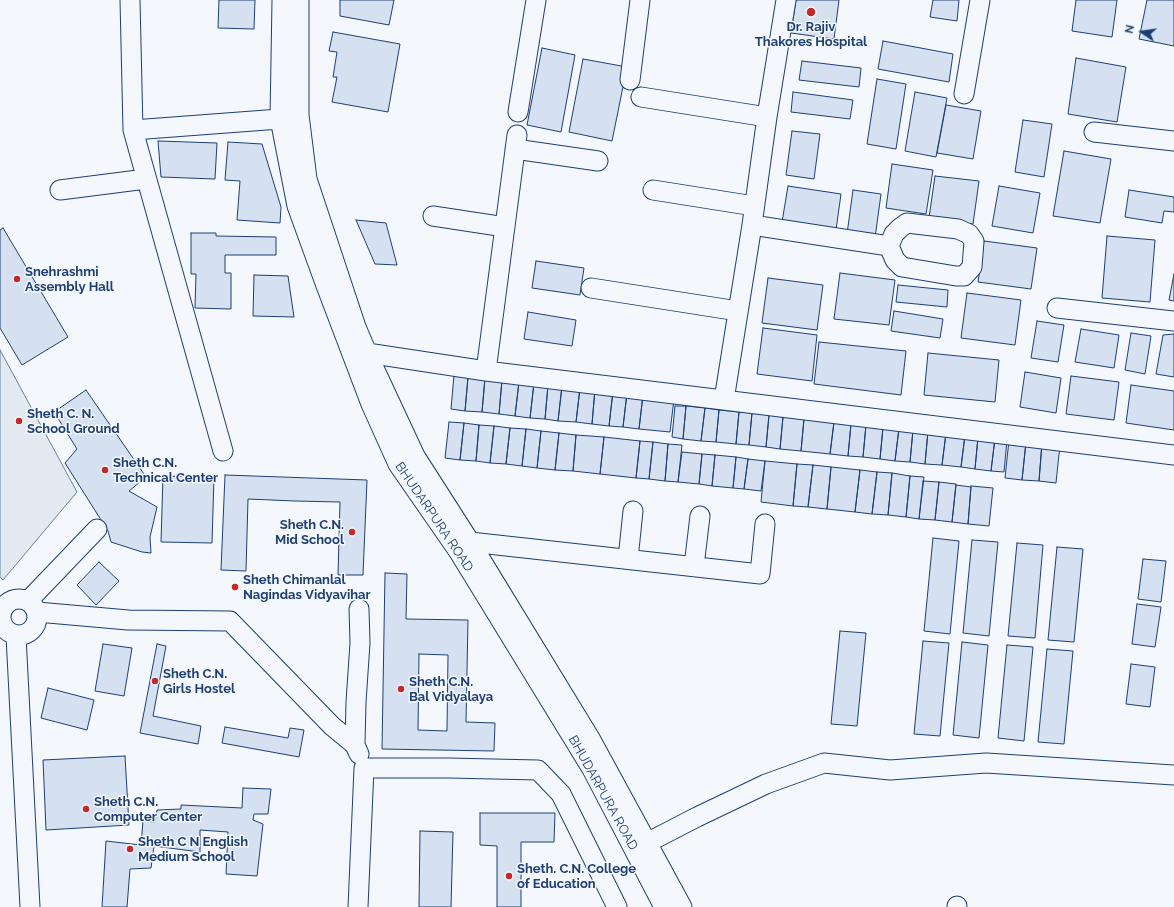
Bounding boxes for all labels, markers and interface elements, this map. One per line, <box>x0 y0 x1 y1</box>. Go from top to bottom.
marker: Dr. Rajiv Thakores Hospital <box>805 6 817 18</box>
north arrow <box>1122 12 1162 52</box>
place label: Dr. Rajiv Thakores Hospital <box>755 19 867 50</box>
text: N <box>1123 24 1137 35</box>
place label: Snehrashmi Assembly Hall <box>25 264 114 295</box>
marker: Snehrashmi Assembly Hall <box>12 274 22 284</box>
place label: Sheth C. N. School Ground <box>27 406 120 437</box>
marker: Sheth C. N. School Ground <box>14 416 24 426</box>
place label: Sheth C.N. Technical Center <box>113 455 218 486</box>
street label: BHUDARPURA ROAD <box>392 459 476 575</box>
marker: Sheth C.N. Technical Center <box>100 465 110 475</box>
place label: Sheth C.N. Mid School <box>275 517 344 548</box>
marker: Sheth C.N. Mid School <box>347 527 357 537</box>
place label: Sheth Chimanlal Nagindas Vidyavihar <box>243 572 371 603</box>
marker: Sheth Chimanlal Nagindas Vidyavihar <box>230 582 240 592</box>
place label: Sheth C.N. Girls Hostel <box>163 666 235 697</box>
place label: Sheth C.N. Bal Vidyalaya <box>409 674 493 705</box>
marker: Sheth C.N. Girls Hostel <box>150 676 160 686</box>
marker: Sheth C.N. Bal Vidyalaya <box>396 684 406 694</box>
street label: BHUDARPURA ROAD <box>565 733 641 853</box>
place label: Sheth C.N. Computer Center <box>94 794 202 825</box>
marker: Sheth C.N. Computer Center <box>81 804 91 814</box>
place label: Sheth C N English Medium School <box>138 834 248 865</box>
marker: Sheth C N English Medium School <box>125 844 135 854</box>
place label: Sheth. C.N. College of Education <box>517 861 636 892</box>
marker: Sheth. C.N. College of Education <box>504 871 514 881</box>

